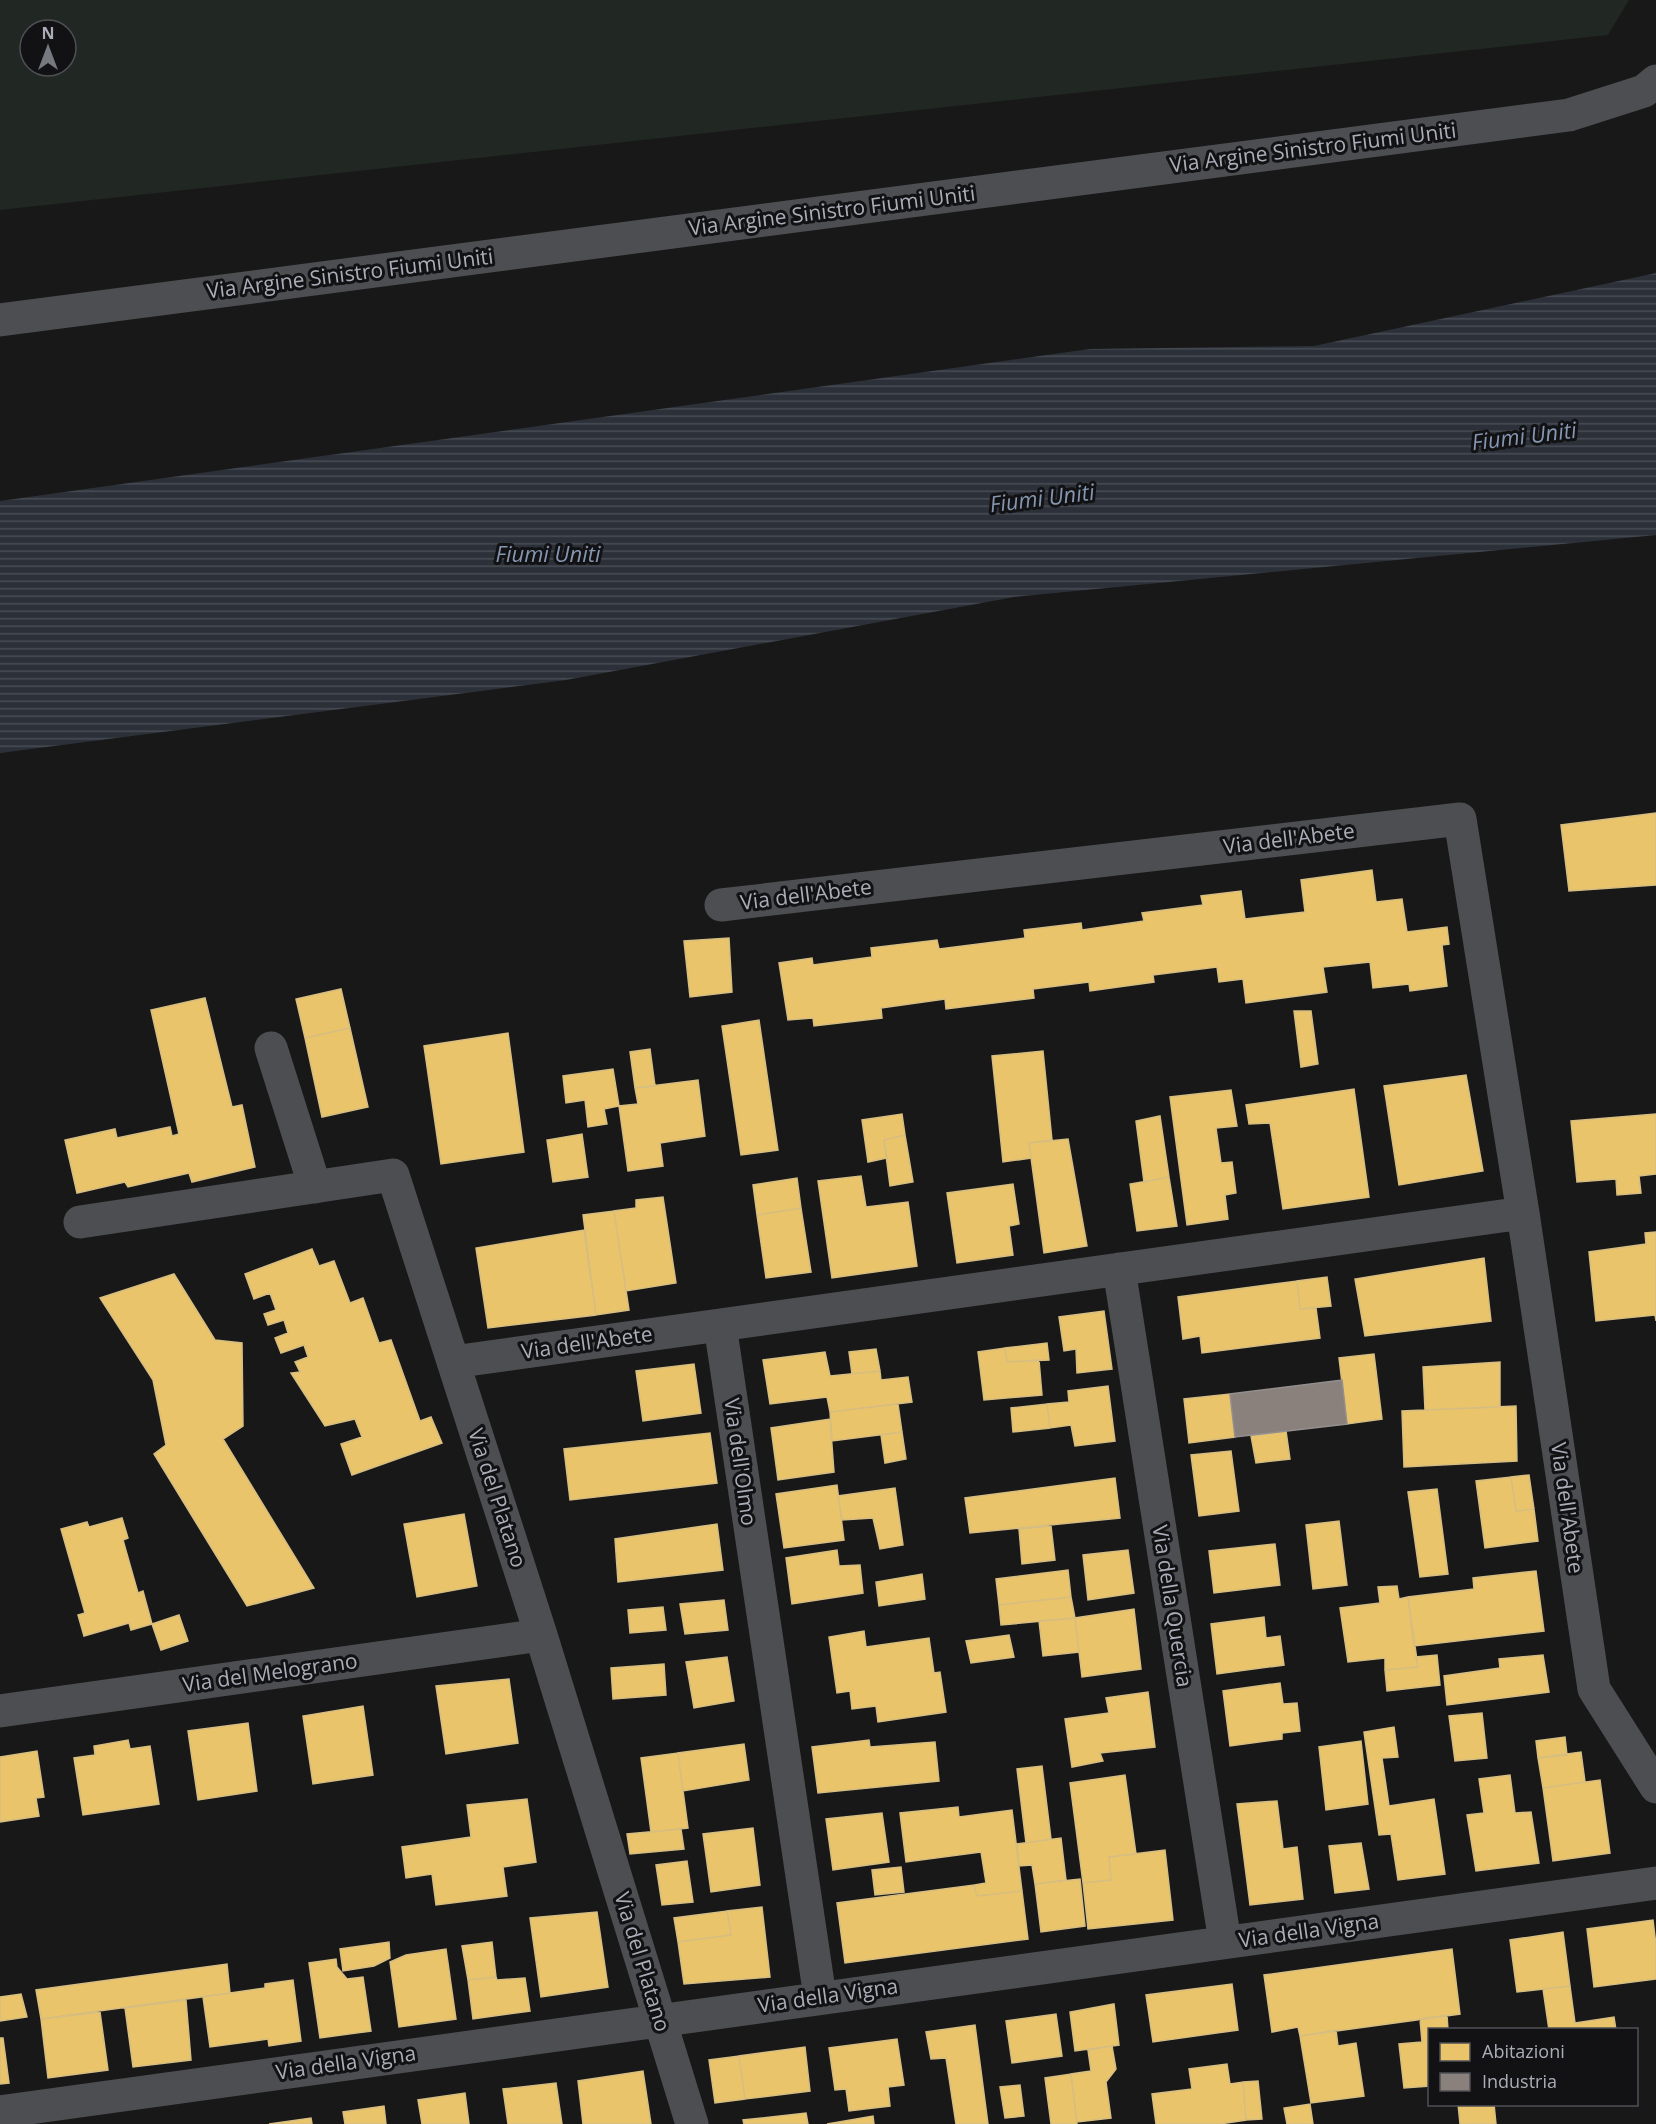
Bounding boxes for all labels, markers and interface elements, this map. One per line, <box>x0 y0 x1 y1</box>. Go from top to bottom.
north arrow <box>18 18 78 78</box>
text: N <box>41 22 55 44</box>
street label: Via Argine Sinistro Fiumi Uniti <box>1168 116 1458 178</box>
street label: Via Argine Sinistro Fiumi Uniti <box>687 179 977 241</box>
street label: Via Argine Sinistro Fiumi Uniti <box>205 242 495 304</box>
water label: Fiumi Uniti <box>1470 414 1578 456</box>
water label: Fiumi Uniti <box>988 476 1096 518</box>
water label: Fiumi Uniti <box>495 538 601 568</box>
street label: Via dell'Abete <box>1222 816 1356 860</box>
street label: Via dell'Abete <box>739 872 873 916</box>
street label: Via dell'Abete <box>520 1319 654 1365</box>
street label: Via dell'Olmo <box>718 1396 764 1527</box>
street label: Via del Platano <box>462 1425 534 1571</box>
street label: Via dell'Abete <box>1545 1441 1591 1575</box>
street label: Via della Quercia <box>1146 1523 1200 1689</box>
street label: Via del Melograno <box>181 1646 359 1698</box>
street label: Via del Platano <box>608 1888 677 2035</box>
street label: Via della Vigna <box>1237 1906 1381 1954</box>
street label: Via della Vigna <box>756 1971 900 2019</box>
legend <box>1428 2028 1638 2106</box>
street label: Via della Vigna <box>274 2038 418 2086</box>
text: Abitazioni <box>1482 2039 1565 2063</box>
text: Industria <box>1482 2069 1557 2093</box>

